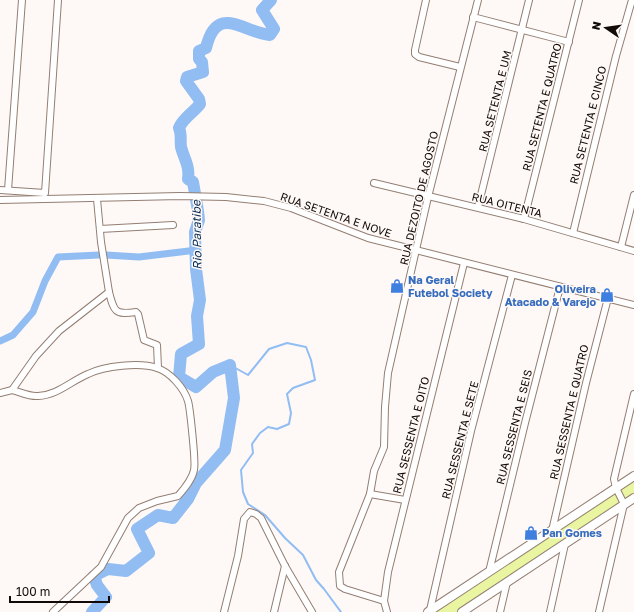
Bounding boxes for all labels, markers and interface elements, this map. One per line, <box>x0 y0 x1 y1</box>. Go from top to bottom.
north arrow <box>586 8 626 48</box>
text: N <box>588 20 603 31</box>
street label: RUA SETENTA E QUATRO <box>519 42 564 172</box>
street label: RUA SETENTA E UM <box>476 49 513 153</box>
street label: RUA SETENTA E CINCO <box>567 64 609 185</box>
street label: RUA DEZOITO DE AGOSTO <box>397 130 440 266</box>
street label: RUA SETENTA E NOVE <box>279 189 394 240</box>
street label: RUA OITENTA <box>471 190 544 220</box>
water label: Rio Paratibe <box>188 199 205 270</box>
place label: Na Geral Futebol Society <box>408 273 493 299</box>
shop icon: Na Geral Futebol Society <box>389 278 405 294</box>
place label: Oliveira Atacado & Varejo <box>505 282 596 308</box>
shop icon: Oliveira Atacado & Varejo <box>599 287 615 303</box>
street label: RUA SESSENTA E QUATRO <box>547 343 590 481</box>
street label: RUA SESSENTA E SEIS <box>493 368 534 486</box>
street label: RUA SESSENTA E OITO <box>390 375 431 495</box>
street label: RUA SESSENTA E SETE <box>439 379 481 500</box>
shop icon: Pan Gomes <box>523 525 539 541</box>
place label: Pan Gomes <box>542 526 602 539</box>
scale bar <box>10 578 109 604</box>
text: 100 m <box>16 584 50 599</box>

